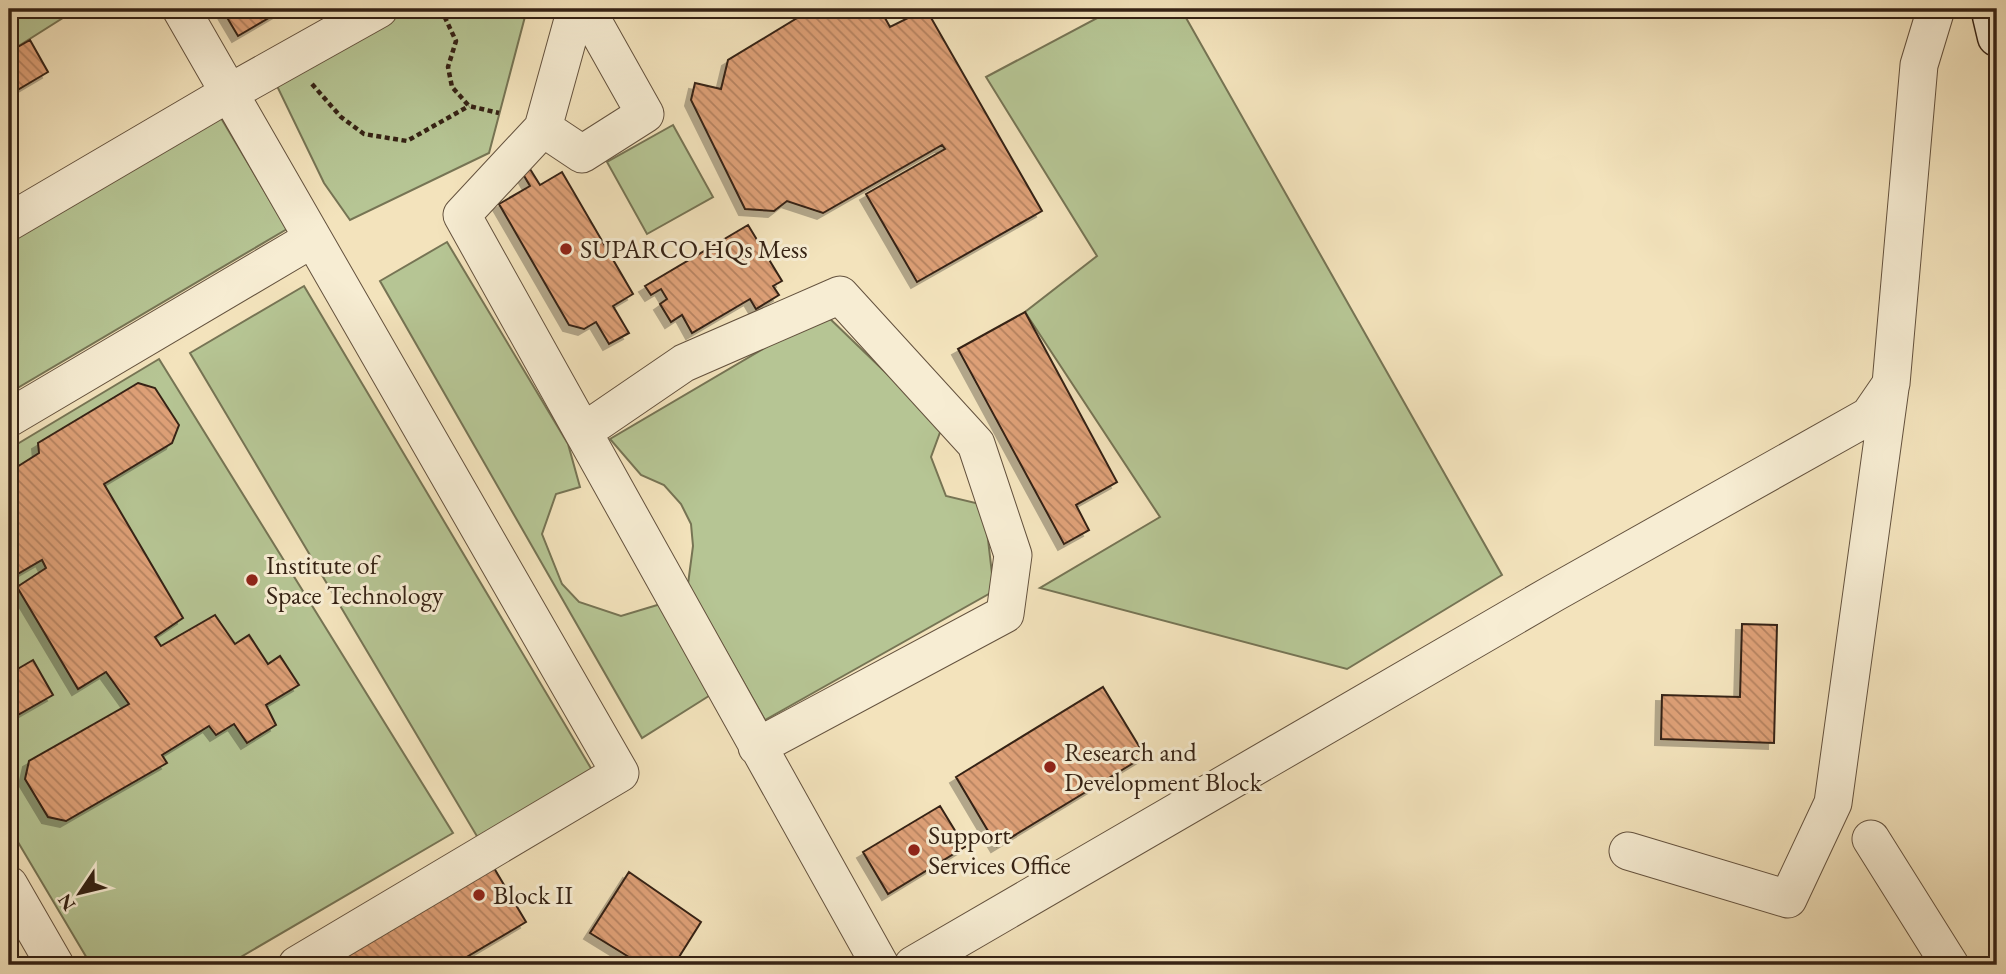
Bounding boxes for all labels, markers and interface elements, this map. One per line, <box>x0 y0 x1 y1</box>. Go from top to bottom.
place label: SUPARCO HQs Mess <box>580 232 808 266</box>
marker: SUPARCO HQs Mess <box>558 241 574 257</box>
place label: Institute of Space Technology <box>266 548 444 612</box>
marker: Institute of Space Technology <box>244 572 260 588</box>
place label: Research and Development Block <box>1064 735 1263 799</box>
marker: Research and Development Block <box>1042 759 1058 775</box>
place label: Support Services Office <box>928 818 1071 882</box>
marker: Support Services Office <box>906 842 922 858</box>
north arrow <box>46 858 116 928</box>
place label: Block II <box>493 878 573 912</box>
marker: Block II <box>471 887 487 903</box>
text: N <box>51 888 81 916</box>

